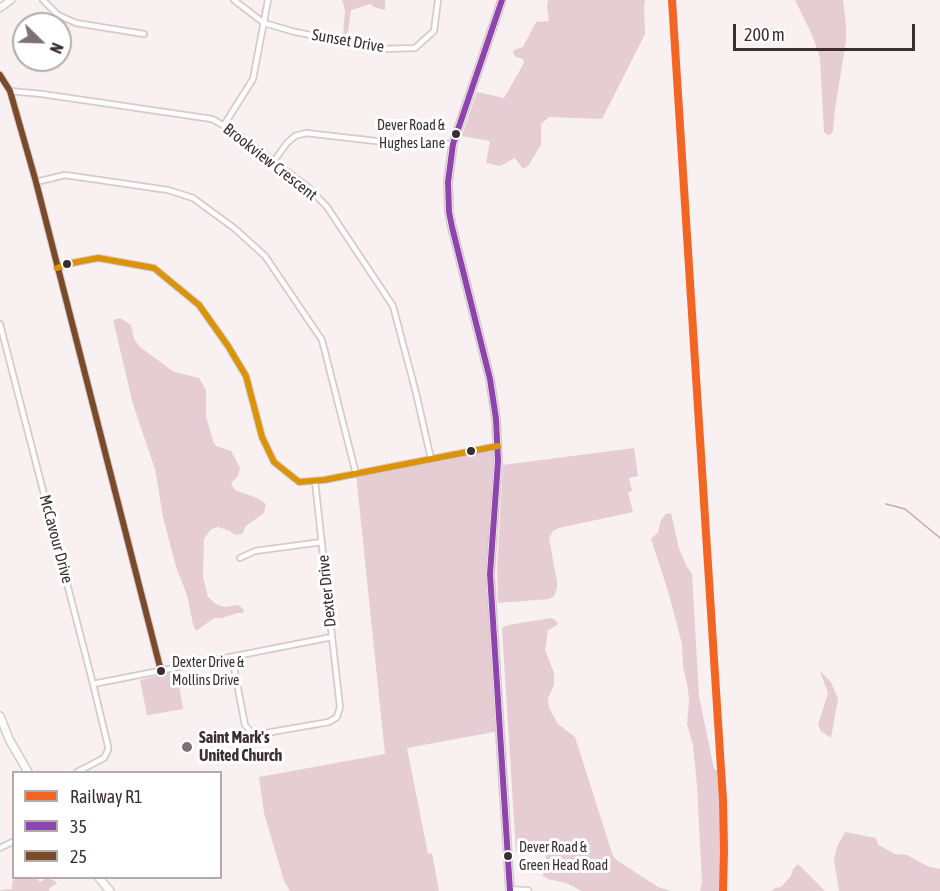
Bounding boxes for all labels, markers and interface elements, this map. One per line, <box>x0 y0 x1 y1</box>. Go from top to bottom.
north arrow <box>12 12 72 72</box>
scale bar <box>736 12 918 50</box>
text: 200 m <box>744 24 785 45</box>
street label: Sunset Drive <box>310 25 386 57</box>
text: N <box>47 40 67 56</box>
place label: Dever Road & Hughes Lane <box>377 118 445 150</box>
street label: Brookview Crescent <box>219 119 321 205</box>
marker: Dever Road & Hughes Lane <box>450 128 462 140</box>
unlabelled marker <box>61 258 73 270</box>
unlabelled marker <box>465 445 477 457</box>
street label: McCavour Drive <box>35 493 77 585</box>
street label: Dexter Drive <box>314 554 340 628</box>
place label: Dexter Drive & Mollins Drive <box>172 655 244 688</box>
marker: Dexter Drive & Mollins Drive <box>155 665 167 677</box>
place label: Saint Mark's United Church <box>199 728 282 766</box>
marker: Saint Mark's United Church <box>180 740 194 754</box>
legend <box>12 771 222 879</box>
text: Railway R1 <box>70 786 142 807</box>
text: 35 <box>70 816 87 837</box>
place label: Dever Road & Green Head Road <box>519 840 608 873</box>
text: 25 <box>70 846 87 867</box>
marker: Dever Road & Green Head Road <box>502 850 514 862</box>

